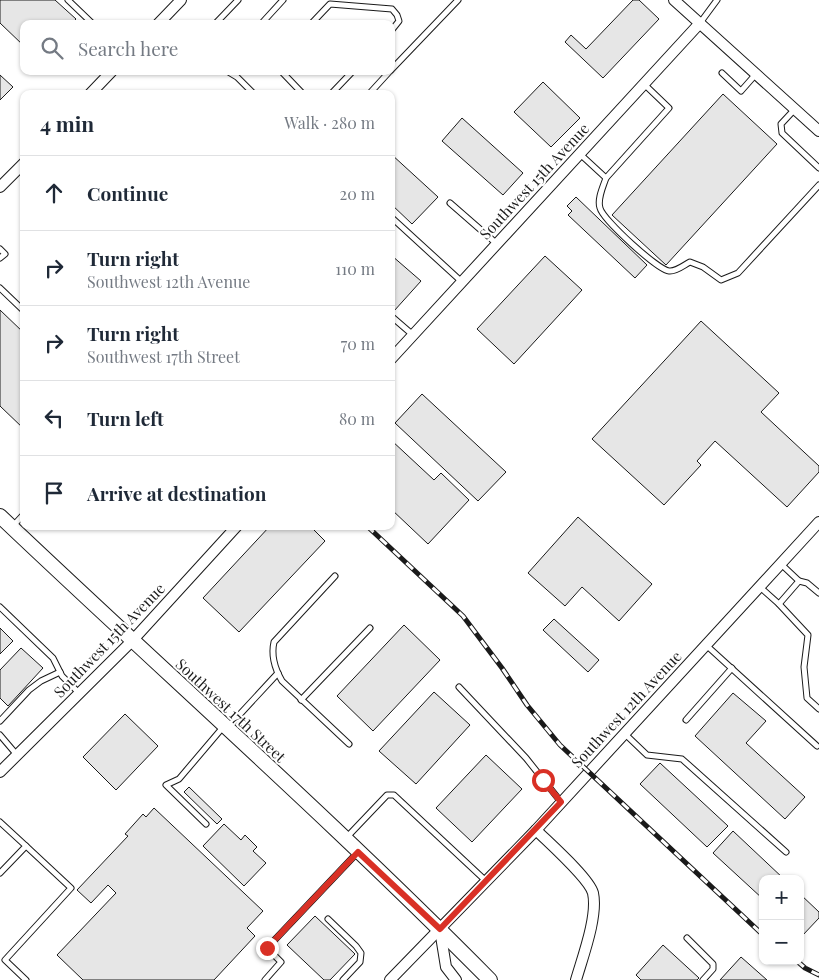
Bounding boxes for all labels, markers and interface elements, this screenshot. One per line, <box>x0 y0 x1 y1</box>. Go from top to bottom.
search box <box>20 20 395 75</box>
icon: search <box>38 34 66 62</box>
text: Search here <box>78 35 178 61</box>
text: 4 min <box>40 109 94 137</box>
text: Walk · 280 m <box>284 112 375 133</box>
street label: Southwest 15th Avenue <box>475 119 593 243</box>
icon: ahead <box>40 179 68 207</box>
text: Continue <box>87 180 168 206</box>
text: 20 m <box>340 183 375 204</box>
text: Turn right <box>87 245 179 271</box>
icon: right <box>40 254 68 282</box>
text: 110 m <box>335 258 375 279</box>
text: Southwest 12th Avenue <box>87 271 250 292</box>
text: Turn right <box>87 320 179 346</box>
icon: right <box>40 329 68 357</box>
text: 70 m <box>341 333 375 354</box>
text: Southwest 17th Street <box>87 346 240 367</box>
icon: left <box>40 404 68 432</box>
text: Turn left <box>87 405 164 431</box>
text: 80 m <box>339 408 375 429</box>
icon: arrive <box>40 479 68 507</box>
text: Arrive at destination <box>87 480 267 506</box>
street label: Southwest 15th Avenue <box>49 578 169 702</box>
street label: Southwest 12th Avenue <box>566 646 686 772</box>
street label: Southwest 17th Street <box>172 654 291 767</box>
route start <box>532 769 555 792</box>
map controls <box>759 875 804 965</box>
button: + <box>759 875 804 920</box>
button: − <box>759 920 804 965</box>
route end <box>256 937 279 960</box>

